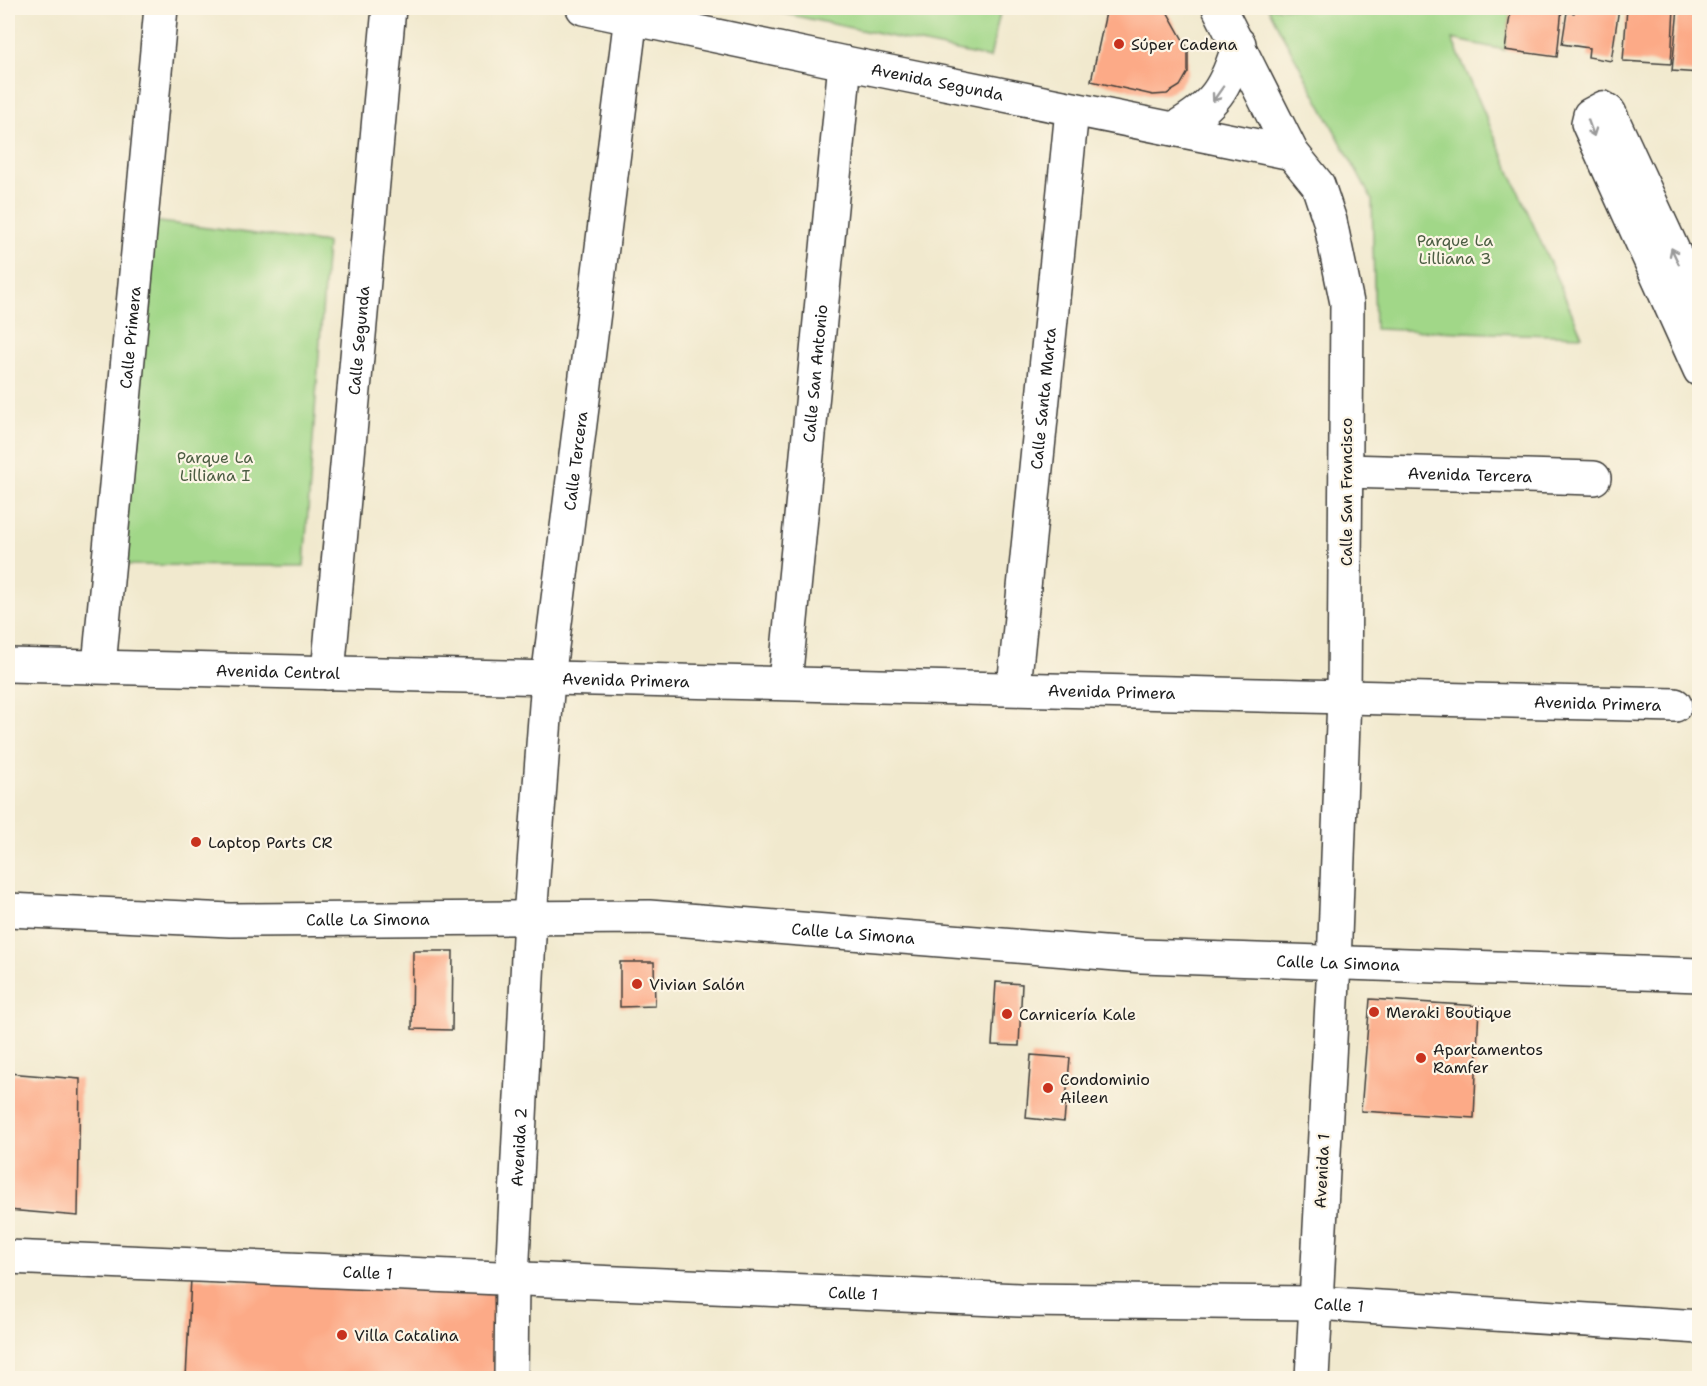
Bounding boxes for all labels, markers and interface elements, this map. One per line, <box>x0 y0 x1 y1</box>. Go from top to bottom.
place label: Súper Cadena <box>1131 34 1238 55</box>
marker: Súper Cadena <box>1112 37 1126 51</box>
street label: Avenida Segunda <box>869 58 1005 105</box>
one-way arrow <box>1212 86 1224 102</box>
one-way arrow <box>1587 118 1598 137</box>
park label: Parque La Lilliana 3 <box>1417 230 1493 269</box>
one-way arrow <box>1669 248 1680 266</box>
street label: Calle Primera <box>115 285 145 390</box>
street label: Calle Segunda <box>343 285 374 396</box>
street label: Calle San Antonio <box>798 304 832 443</box>
street label: Calle Santa Marta <box>1025 326 1061 470</box>
street label: Calle Tercera <box>559 410 592 512</box>
street label: Calle San Francisco <box>1336 418 1357 566</box>
park label: Parque La Lilliana I <box>177 447 253 486</box>
street label: Avenida Tercera <box>1407 462 1533 487</box>
street label: Avenida Central <box>216 659 340 683</box>
street label: Avenida Primera <box>562 668 690 692</box>
street label: Avenida Primera <box>1048 679 1176 704</box>
street label: Avenida Primera <box>1534 691 1662 715</box>
place label: Laptop Parts CR <box>208 832 333 853</box>
marker: Laptop Parts CR <box>189 835 203 849</box>
street label: Calle La Simona <box>306 908 430 930</box>
street label: Calle La Simona <box>791 918 916 949</box>
street label: Calle La Simona <box>1276 950 1400 975</box>
place label: Vivian Salón <box>649 974 745 995</box>
marker: Vivian Salón <box>630 977 644 991</box>
place label: Meraki Boutique <box>1386 1002 1512 1023</box>
place label: Carnicería Kale <box>1019 1004 1136 1025</box>
marker: Meraki Boutique <box>1367 1005 1381 1019</box>
marker: Carnicería Kale <box>1000 1007 1014 1021</box>
place label: Apartamentos Ramfer <box>1433 1039 1543 1078</box>
marker: Apartamentos Ramfer <box>1414 1051 1428 1065</box>
place label: Condominio Aileen <box>1060 1069 1150 1108</box>
marker: Condominio Aileen <box>1041 1081 1055 1095</box>
street label: Avenida 2 <box>506 1107 531 1187</box>
street label: Avenida 1 <box>1310 1133 1334 1209</box>
street label: Calle 1 <box>342 1261 393 1284</box>
street label: Calle 1 <box>828 1281 879 1305</box>
street label: Calle 1 <box>1313 1292 1365 1317</box>
place label: Villa Catalina <box>354 1325 459 1346</box>
marker: Villa Catalina <box>335 1328 349 1342</box>

